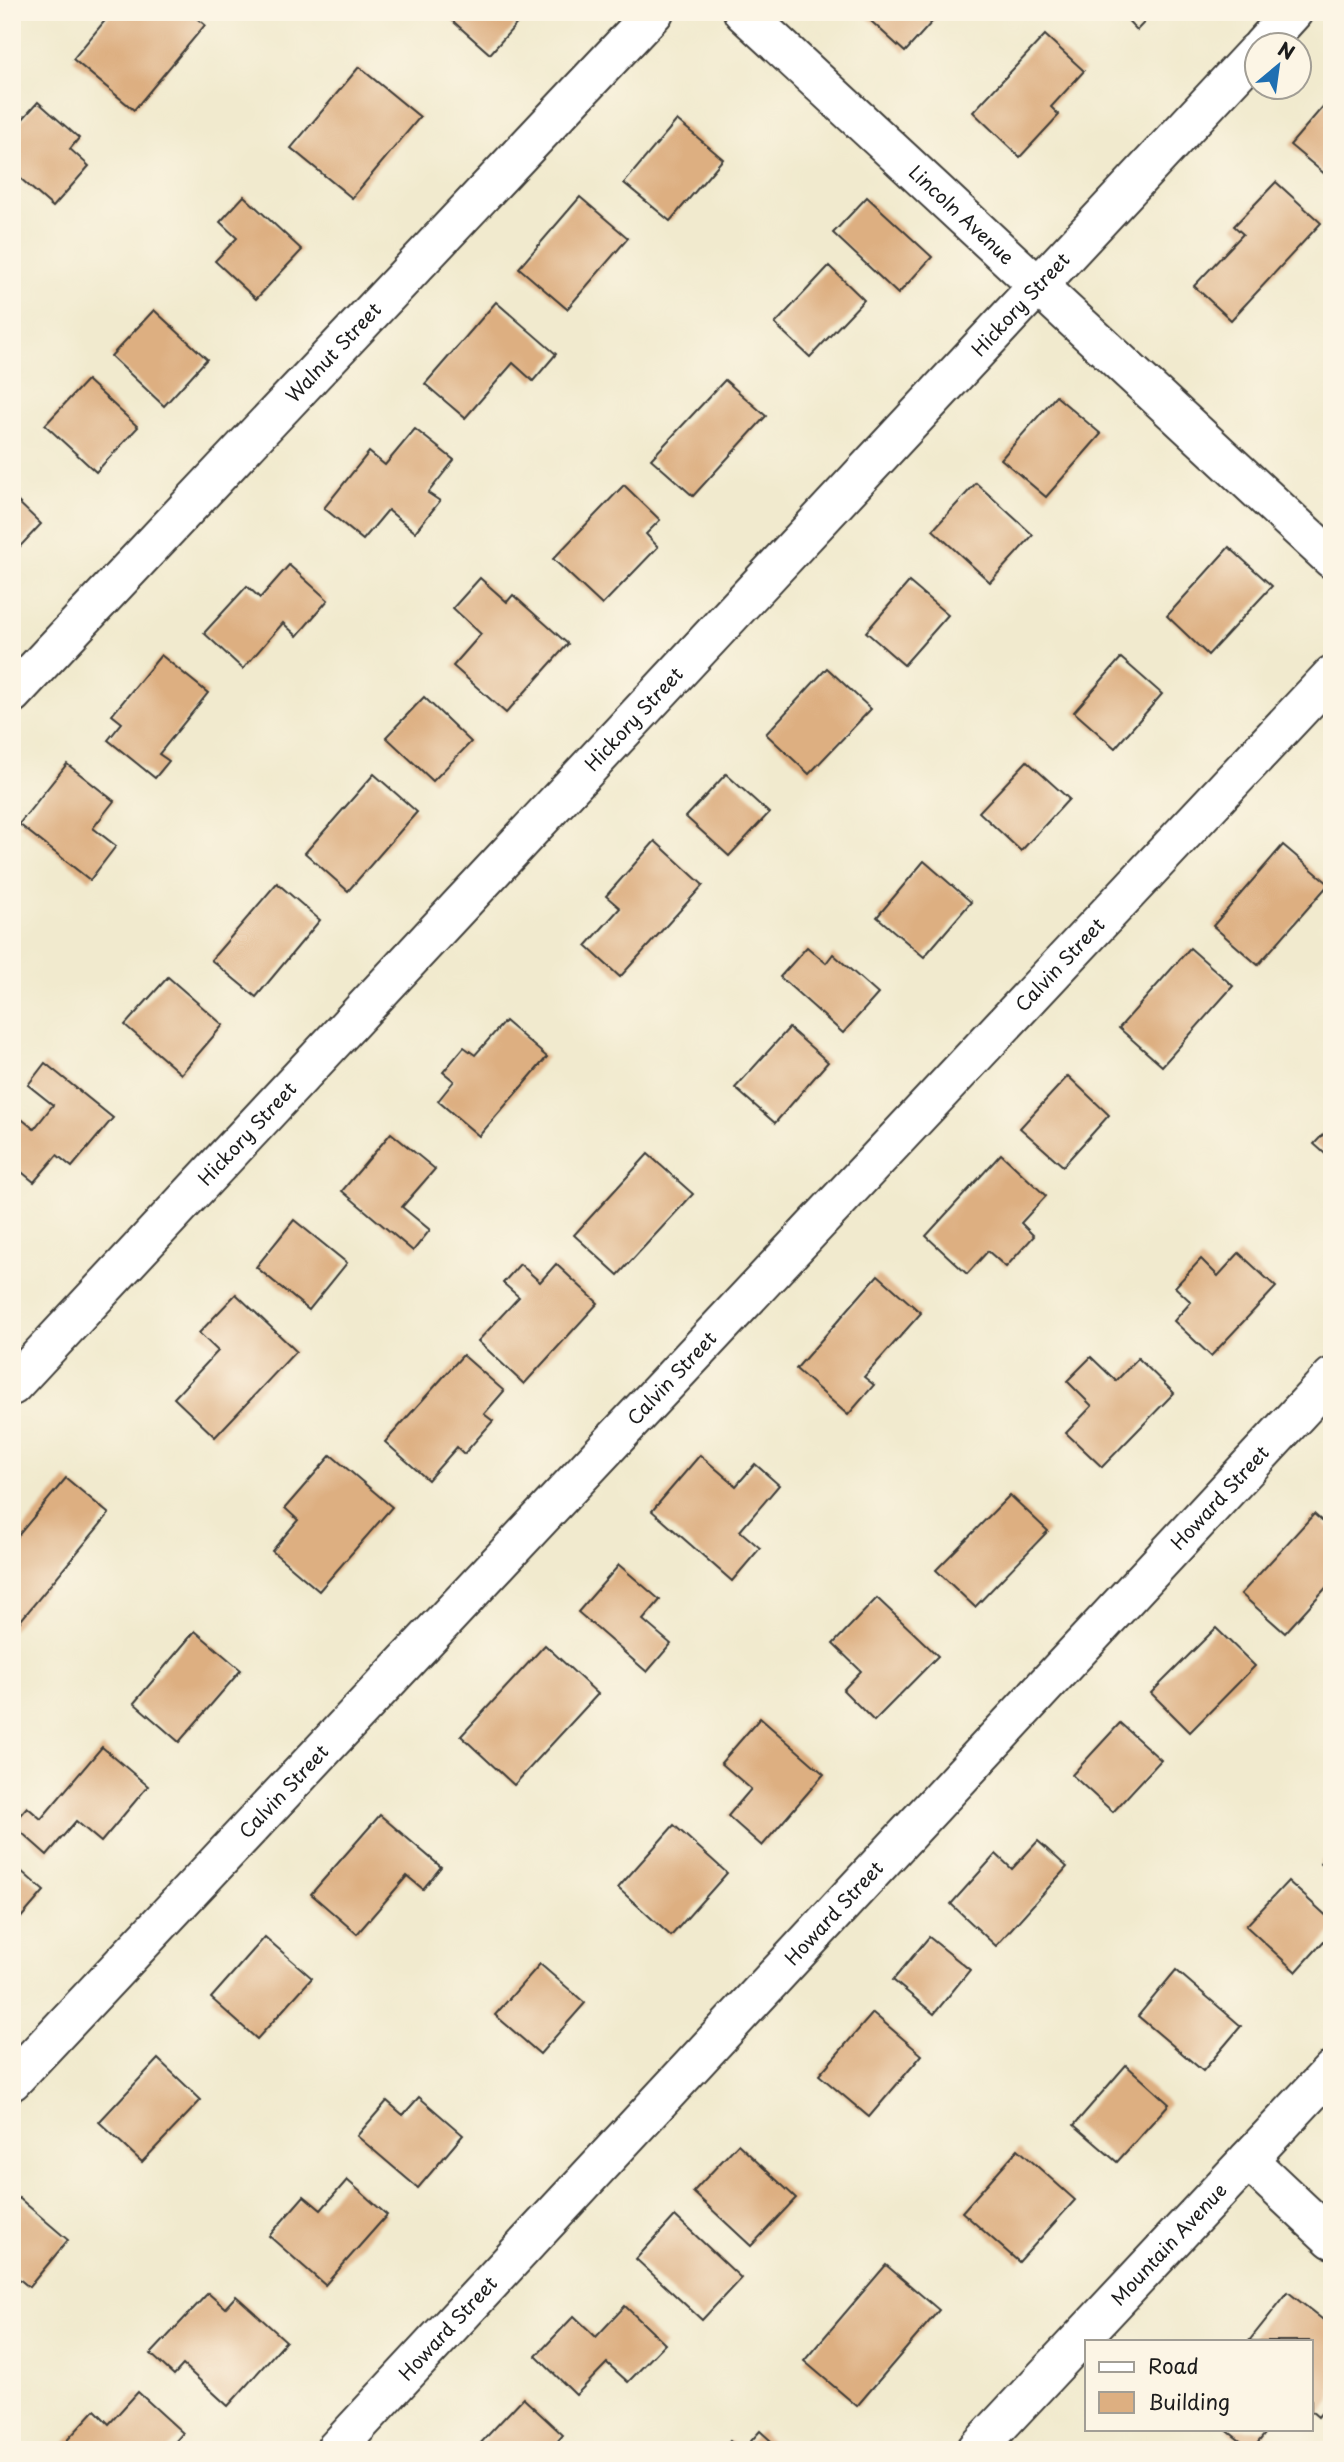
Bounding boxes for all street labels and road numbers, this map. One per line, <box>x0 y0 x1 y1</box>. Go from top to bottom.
street label: Lincoln Avenue <box>903 158 1021 270</box>
street label: Hickory Street <box>964 245 1076 362</box>
street label: Walnut Street <box>279 295 387 408</box>
street label: Hickory Street <box>578 660 689 776</box>
street label: Calvin Street <box>1008 911 1111 1017</box>
street label: Hickory Street <box>191 1075 302 1191</box>
street label: Calvin Street <box>620 1324 722 1431</box>
street label: Howard Street <box>1164 1438 1275 1555</box>
street label: Calvin Street <box>232 1737 334 1844</box>
street label: Howard Street <box>778 1854 889 1971</box>
street label: Mountain Avenue <box>1104 2176 1233 2311</box>
street label: Howard Street <box>392 2269 503 2386</box>

